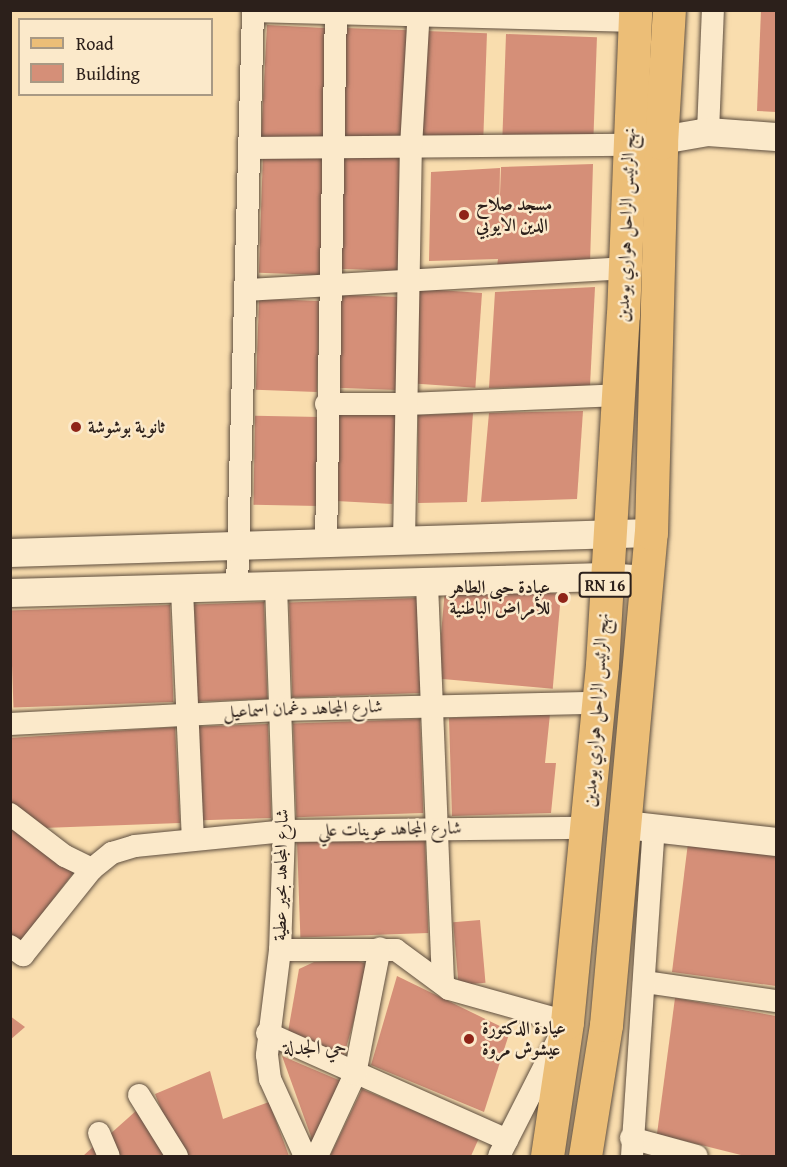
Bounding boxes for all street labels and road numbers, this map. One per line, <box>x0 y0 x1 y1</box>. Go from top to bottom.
street label: نهج الرئيس الراحل هواري بومدين <box>612 127 640 323</box>
road number: RN 16 <box>578 572 632 598</box>
street label: نهج الرئيس الراحل هواري بومدين <box>578 612 614 808</box>
street label: شارع المجاهد دغمان اسماعيل <box>223 695 383 723</box>
street label: شارع المجاهد بحير عطية <box>269 809 293 941</box>
street label: شارع المجاهد عوينات علي <box>318 817 462 841</box>

